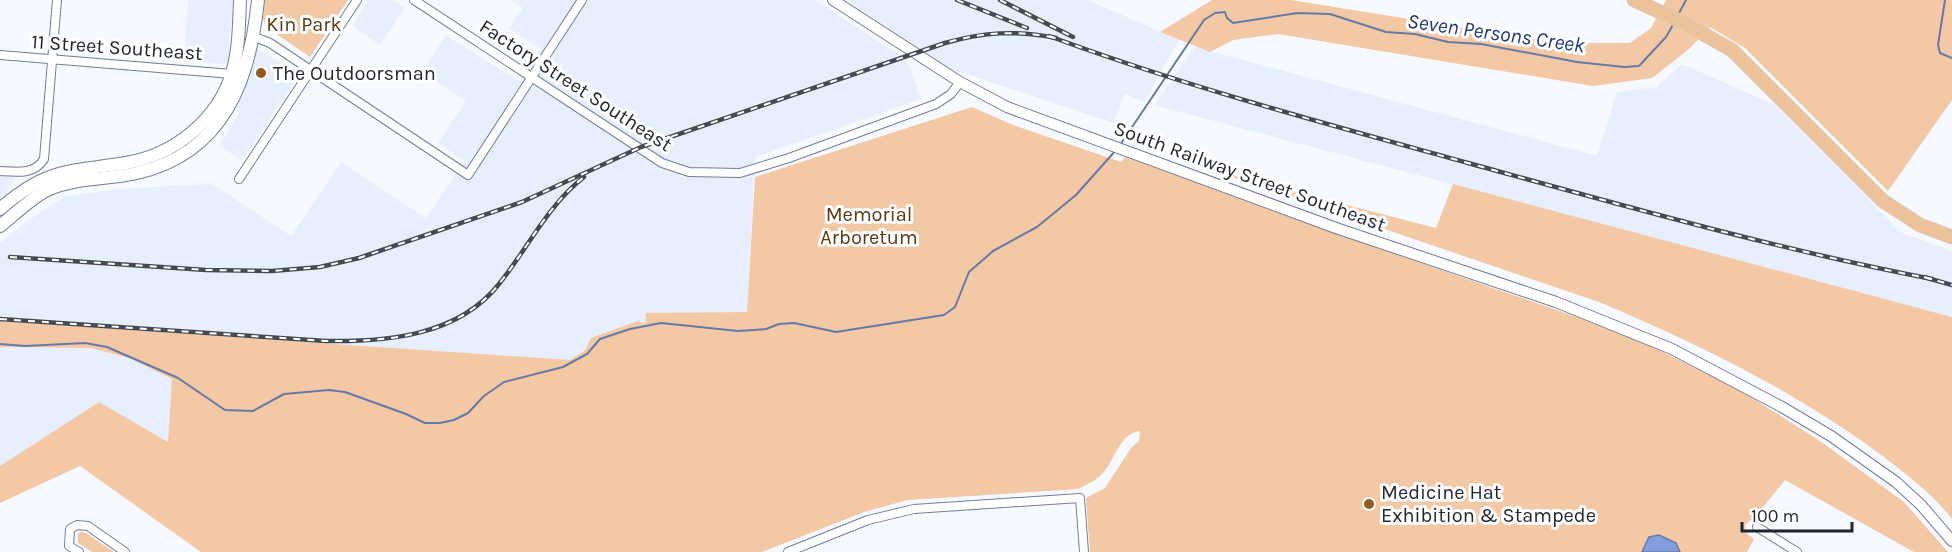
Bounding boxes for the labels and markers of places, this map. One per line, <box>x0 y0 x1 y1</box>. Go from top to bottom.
place label: The Outdoorsman <box>273 62 436 85</box>
marker: The Outdoorsman <box>254 66 268 80</box>
place label: Medicine Hat Exhibition & Stampede <box>1381 481 1596 527</box>
marker: Medicine Hat Exhibition & Stampede <box>1362 497 1376 511</box>

